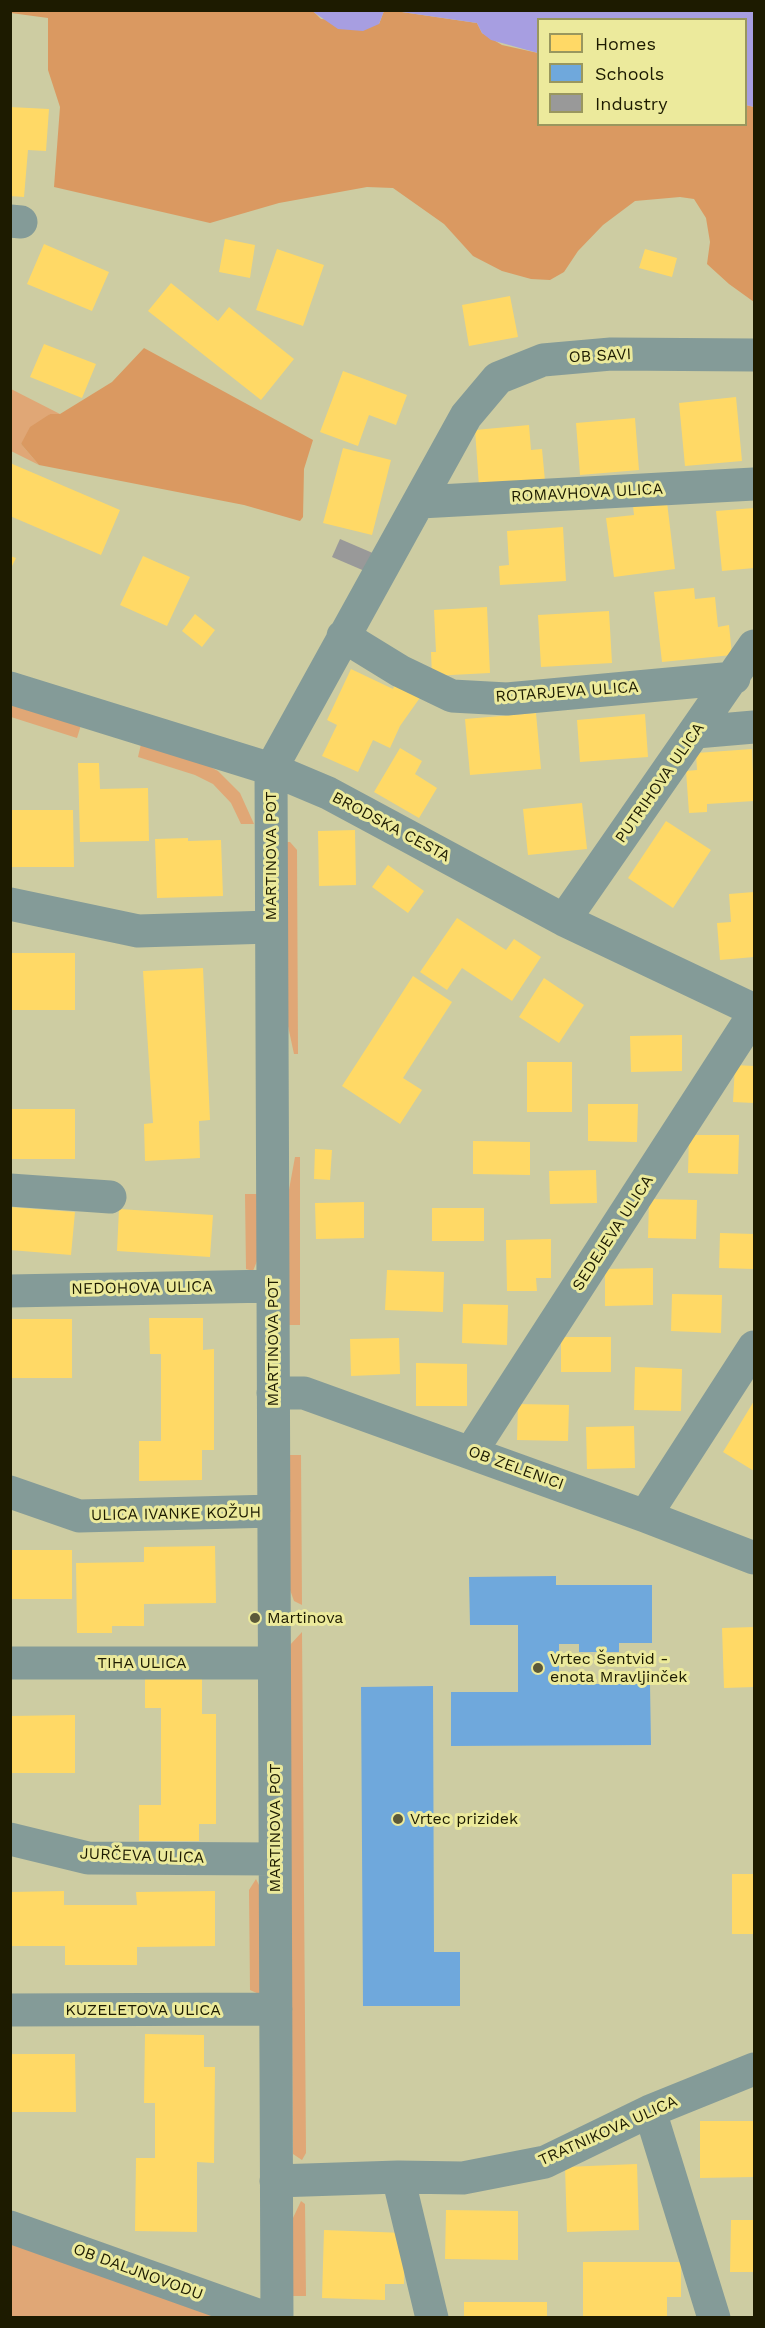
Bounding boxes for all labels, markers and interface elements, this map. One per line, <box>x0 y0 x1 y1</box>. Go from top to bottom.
legend <box>537 18 747 126</box>
text: Homes <box>595 33 656 54</box>
text: Schools <box>595 63 664 84</box>
text: Industry <box>595 93 667 114</box>
street label: OB SAVI <box>568 345 632 367</box>
street label: ROMAVHOVA ULICA <box>511 479 663 507</box>
street label: ROTARJEVA ULICA <box>495 677 639 707</box>
street label: PUTRIHOVA ULICA <box>611 719 709 847</box>
street label: BRODSKA CESTA <box>329 788 453 866</box>
street label: MARTINOVA POT <box>261 792 281 920</box>
street label: SEDEJEVA ULICA <box>568 1172 658 1294</box>
street label: NEDOHOVA ULICA <box>71 1277 213 1299</box>
street label: MARTINOVA POT <box>263 1278 283 1406</box>
street label: OB ZELENICI <box>466 1442 566 1494</box>
street label: ULICA IVANKE KOŽUH <box>91 1503 261 1525</box>
place label: Martinova <box>267 1608 343 1628</box>
marker: Martinova <box>248 1611 262 1625</box>
place label: Vrtec Šentvid - enota Mravljinček <box>550 1649 687 1687</box>
street label: TIHA ULICA <box>97 1653 187 1673</box>
marker: Vrtec Šentvid - enota Mravljinček <box>531 1661 545 1675</box>
street label: MARTINOVA POT <box>265 1764 285 1892</box>
place label: Vrtec prizidek <box>410 1809 518 1829</box>
marker: Vrtec prizidek <box>391 1812 405 1826</box>
street label: JURČEVA ULICA <box>79 1844 205 1868</box>
street label: KUZELETOVA ULICA <box>65 2000 221 2020</box>
street label: TRATNIKOVA ULICA <box>536 2092 680 2170</box>
street label: OB DALJNOVODU <box>71 2240 205 2304</box>

